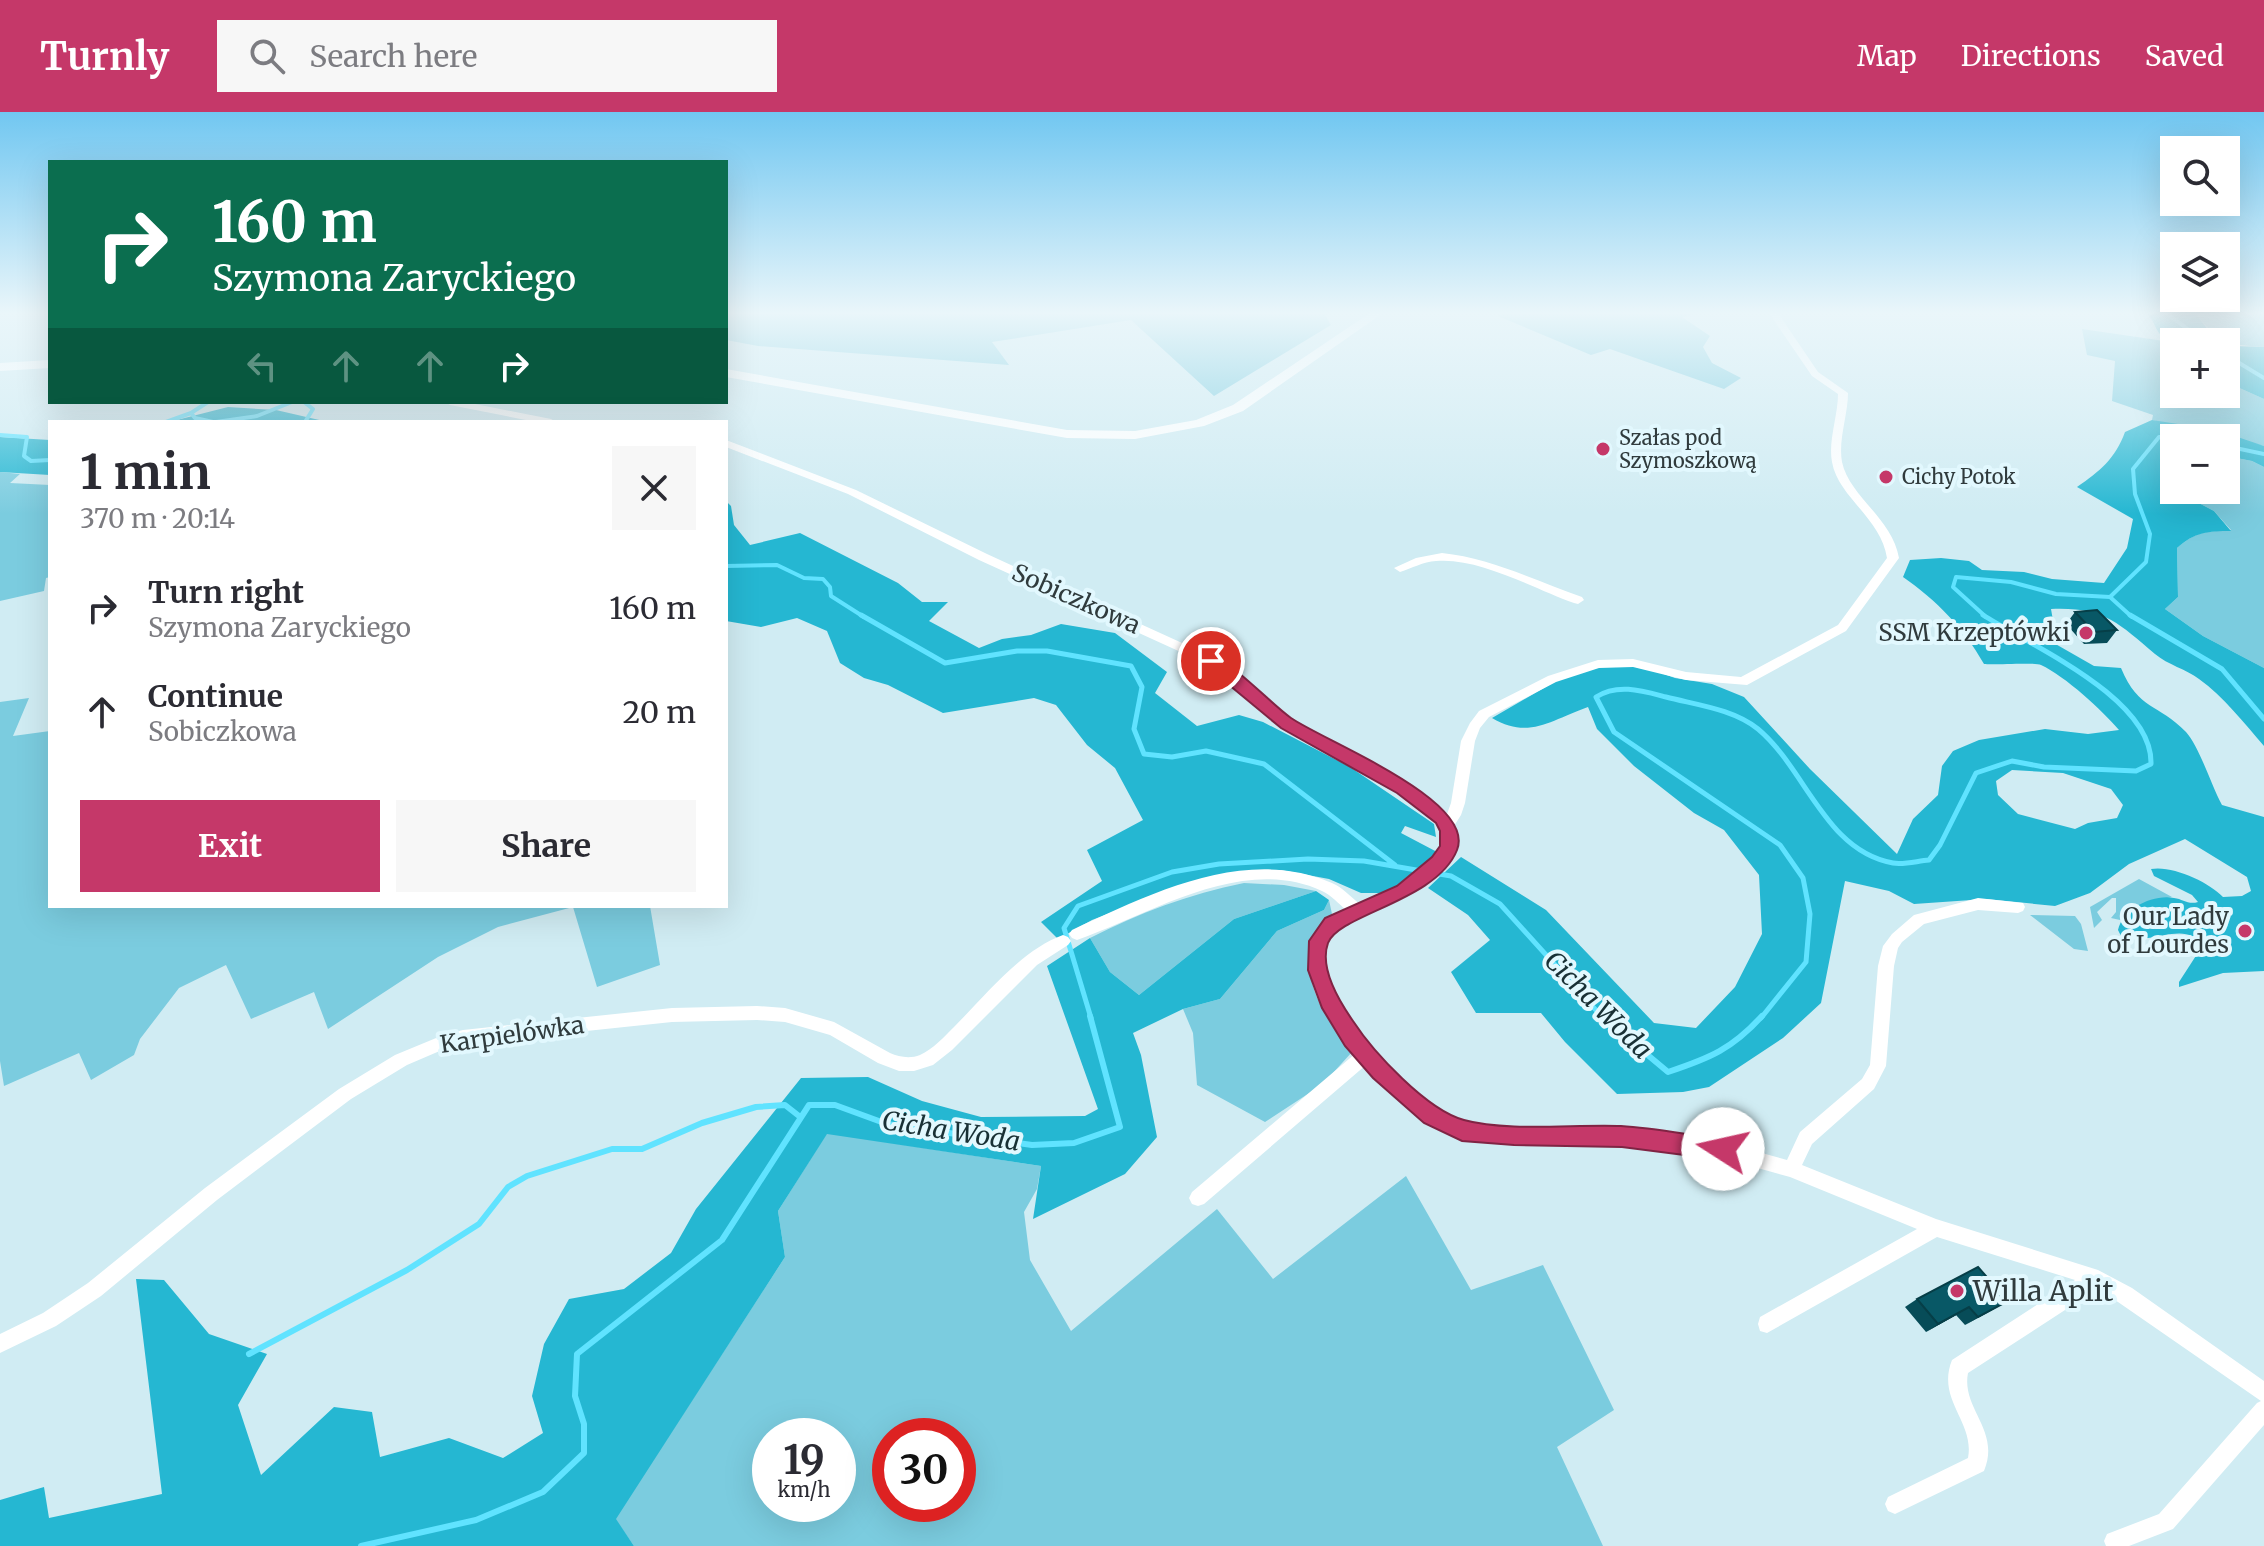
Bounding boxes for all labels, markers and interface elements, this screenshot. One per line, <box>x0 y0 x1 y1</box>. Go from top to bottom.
search box <box>217 20 777 92</box>
text: Turnly <box>40 33 169 80</box>
icon: search <box>245 34 289 78</box>
text: Search here <box>309 37 478 75</box>
text: Map <box>1857 38 1917 74</box>
text: Directions <box>1961 38 2101 74</box>
text: Saved <box>2145 38 2224 74</box>
map controls <box>2160 136 2240 504</box>
button: search <box>2160 136 2240 216</box>
text: 160 m <box>212 187 377 257</box>
icon: right <box>80 192 184 296</box>
button: layers <box>2160 232 2240 312</box>
text: Szymona Zaryckiego <box>212 256 576 301</box>
button: + <box>2160 328 2240 408</box>
icon: left <box>240 344 284 388</box>
icon: ahead <box>324 344 368 388</box>
icon: ahead <box>408 344 452 388</box>
icon: right <box>492 344 536 388</box>
button: − <box>2160 424 2240 504</box>
place label: Szałas pod Szymoszkową <box>1619 425 1757 473</box>
marker: Szałas pod Szymoszkową <box>1594 440 1612 458</box>
text: 1 min <box>80 442 211 502</box>
button: close <box>612 446 696 530</box>
place label: Cichy Potok <box>1902 464 2016 489</box>
marker: Cichy Potok <box>1877 468 1895 486</box>
text: 370 m · 20:14 <box>80 502 235 535</box>
street label: Sobiczkowa <box>1007 556 1145 641</box>
text: Turn right <box>148 573 304 611</box>
icon: right <box>80 586 124 630</box>
text: 160 m <box>609 589 696 627</box>
text: Szymona Zaryckiego <box>148 611 411 644</box>
place label: SSM Krzeptówki <box>1878 617 2070 648</box>
marker: SSM Krzeptówki <box>2077 624 2095 642</box>
pin <box>1177 627 1245 695</box>
icon: arrive <box>1189 639 1233 683</box>
text: Continue <box>148 677 283 715</box>
icon: ahead <box>80 690 124 734</box>
text: 20 m <box>623 693 696 731</box>
text: Sobiczkowa <box>148 715 297 748</box>
button: Exit <box>80 800 380 892</box>
button: Share <box>396 800 696 892</box>
place label: Our Lady of Lourdes <box>2107 901 2229 960</box>
marker: Our Lady of Lourdes <box>2236 922 2254 940</box>
water label: Cicha Woda <box>1537 944 1659 1066</box>
street label: Karpielówka <box>438 1009 586 1060</box>
water label: Cicha Woda <box>880 1103 1022 1158</box>
position arrow <box>1681 1107 1765 1191</box>
place label: Willa Aplit <box>1972 1273 2113 1309</box>
marker: Willa Aplit <box>1948 1282 1966 1300</box>
speed limit sign: 30 <box>872 1418 976 1522</box>
text: 19 <box>783 1435 825 1485</box>
text: km/h <box>778 1477 830 1502</box>

